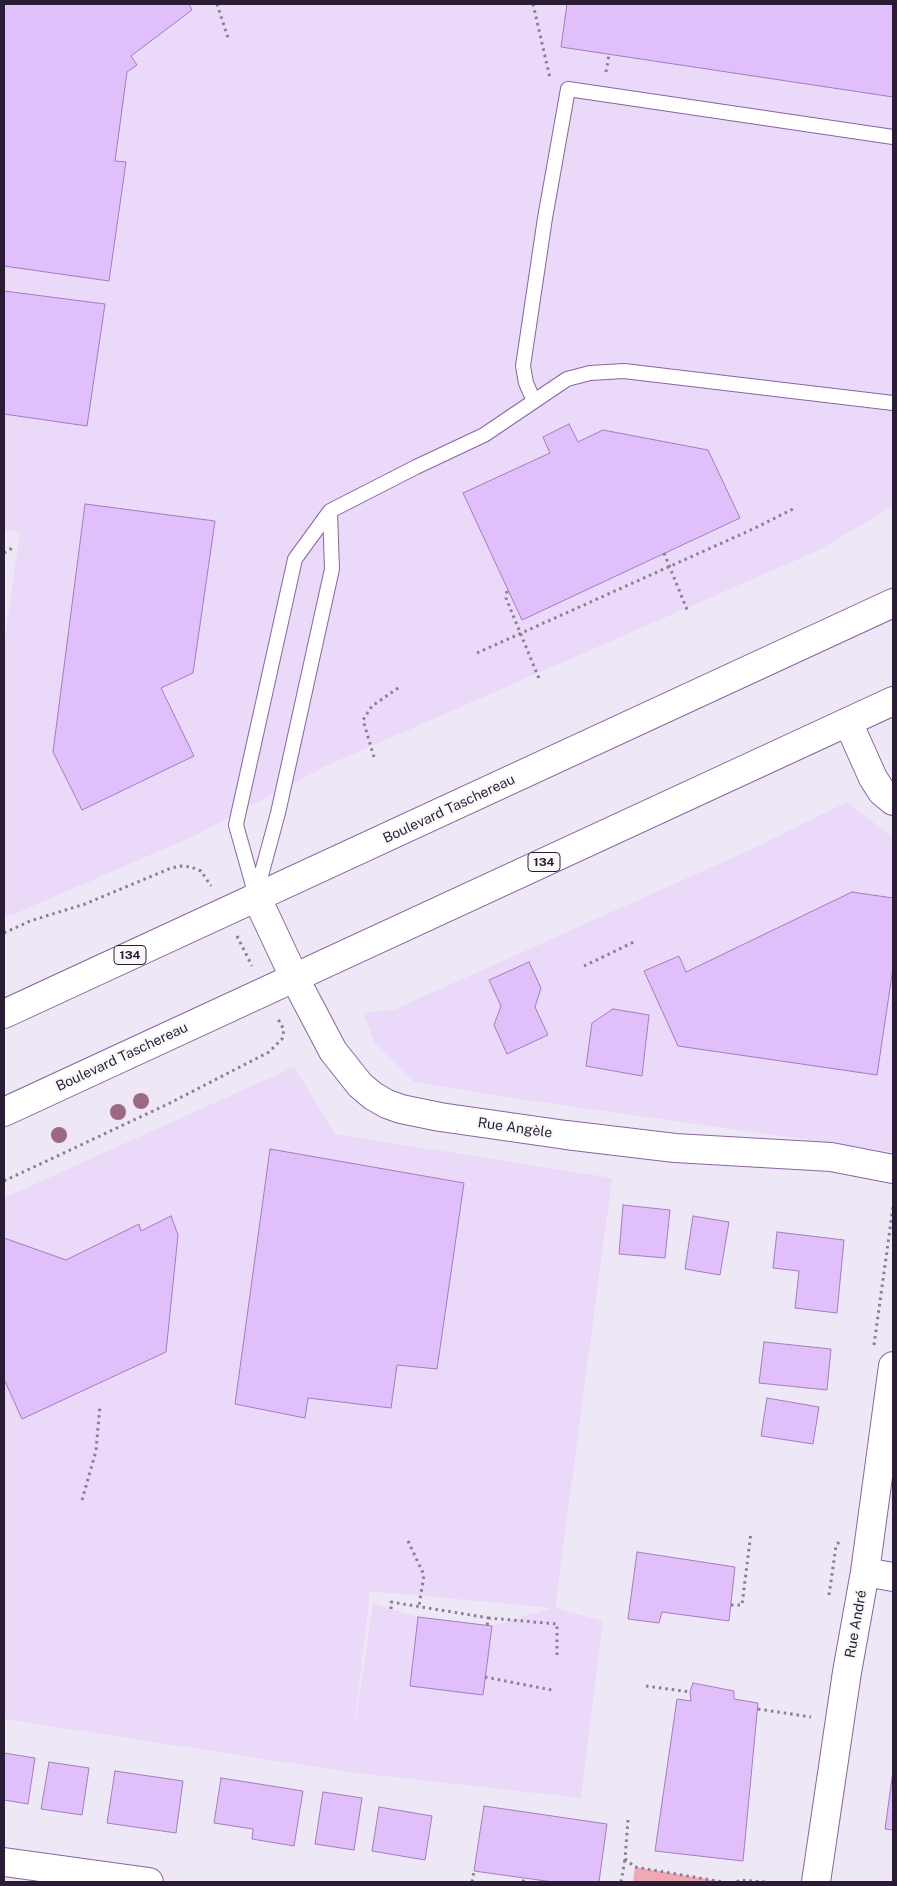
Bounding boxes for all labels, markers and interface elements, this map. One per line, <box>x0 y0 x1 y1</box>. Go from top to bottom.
street label: Boulevard Taschereau <box>380 771 518 847</box>
road number: 134 <box>528 852 560 872</box>
road number: 134 <box>114 946 146 964</box>
street label: Boulevard Taschereau <box>53 1019 191 1095</box>
street label: Rue Angèle <box>477 1114 553 1142</box>
street label: Rue André <box>842 1589 870 1659</box>

